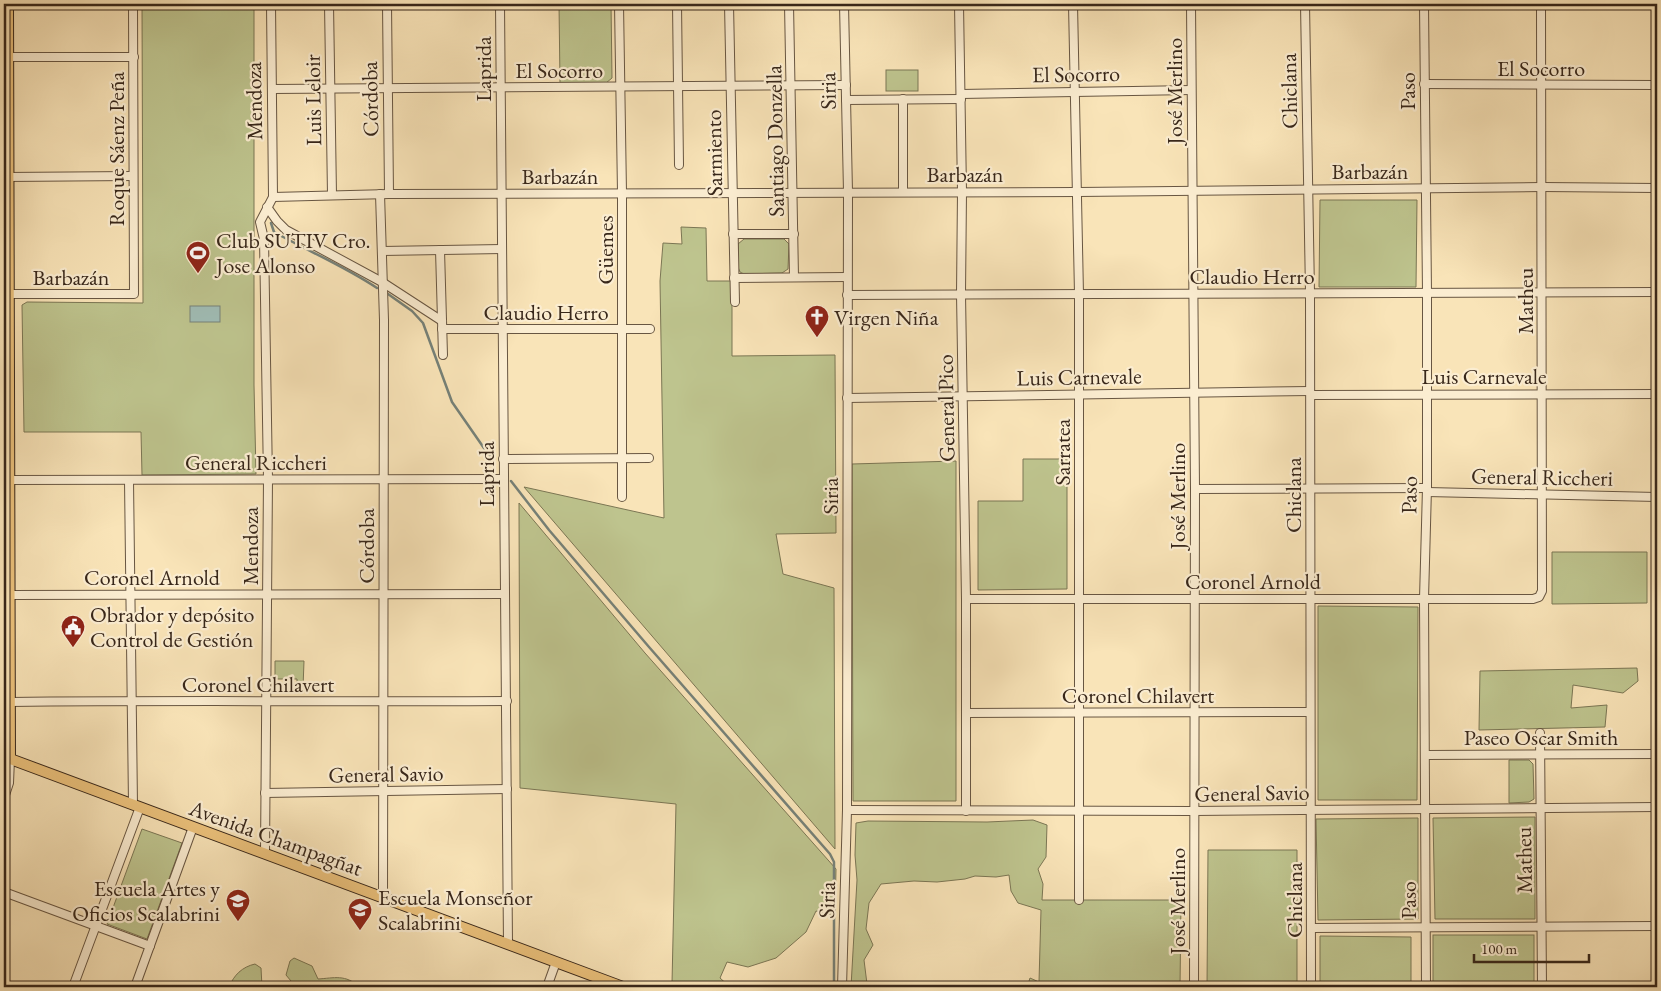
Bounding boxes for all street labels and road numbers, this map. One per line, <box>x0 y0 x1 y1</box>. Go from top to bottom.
street label: Laprida <box>469 36 498 102</box>
street label: José Merlino <box>1160 37 1189 146</box>
street label: Luis Leloir <box>298 53 328 146</box>
street label: Chiclana <box>1274 53 1304 129</box>
street label: El Socorro <box>1497 54 1585 83</box>
street label: El Socorro <box>515 56 603 85</box>
street label: El Socorro <box>1032 59 1120 89</box>
street label: Mendoza <box>239 61 269 140</box>
street label: Córdoba <box>355 61 385 137</box>
street label: Santiago Donzella <box>759 65 791 217</box>
street label: Roque Sáenz Peña <box>102 72 131 226</box>
street label: Siria <box>813 72 843 110</box>
street label: Paso <box>1393 72 1422 110</box>
street label: Sarmiento <box>699 109 729 197</box>
street label: Barbazán <box>1332 157 1409 186</box>
street label: Barbazán <box>927 160 1004 189</box>
street label: Barbazán <box>522 162 599 191</box>
street label: Güemes <box>591 215 620 285</box>
street label: Claudio Herro <box>1189 262 1315 291</box>
street label: Barbazán <box>33 263 110 292</box>
street label: Matheu <box>1511 267 1540 334</box>
street label: Claudio Herro <box>483 298 609 327</box>
street label: General Pico <box>931 354 961 462</box>
street label: Luis Carnevale <box>1016 361 1142 393</box>
street label: Luis Carnevale <box>1421 362 1547 391</box>
street label: Sarratea <box>1048 418 1077 485</box>
street label: Laprida <box>472 441 501 507</box>
street label: José Merlino <box>1163 442 1192 551</box>
street label: General Riccheri <box>185 448 327 477</box>
street label: Chiclana <box>1279 457 1308 533</box>
street label: General Riccheri <box>1471 461 1613 493</box>
street label: Paso <box>1394 476 1424 514</box>
street label: Siria <box>816 477 845 515</box>
street label: Mendoza <box>236 507 265 585</box>
street label: Córdoba <box>352 508 381 584</box>
street label: Coronel Arnold <box>84 563 221 592</box>
street label: Coronel Arnold <box>1185 567 1322 596</box>
street label: Coronel Chilavert <box>182 670 334 699</box>
street label: Coronel Chilavert <box>1062 681 1214 710</box>
street label: Paseo Oscar Smith <box>1464 723 1618 752</box>
street label: General Savio <box>328 758 444 790</box>
street label: General Savio <box>1194 777 1310 809</box>
street label: Avenida Champagñat <box>185 793 367 883</box>
street label: Matheu <box>1509 826 1539 894</box>
street label: José Merlino <box>1163 847 1192 956</box>
street label: Chiclana <box>1280 862 1309 938</box>
street label: Siria <box>812 881 842 919</box>
street label: Paso <box>1394 881 1423 919</box>

